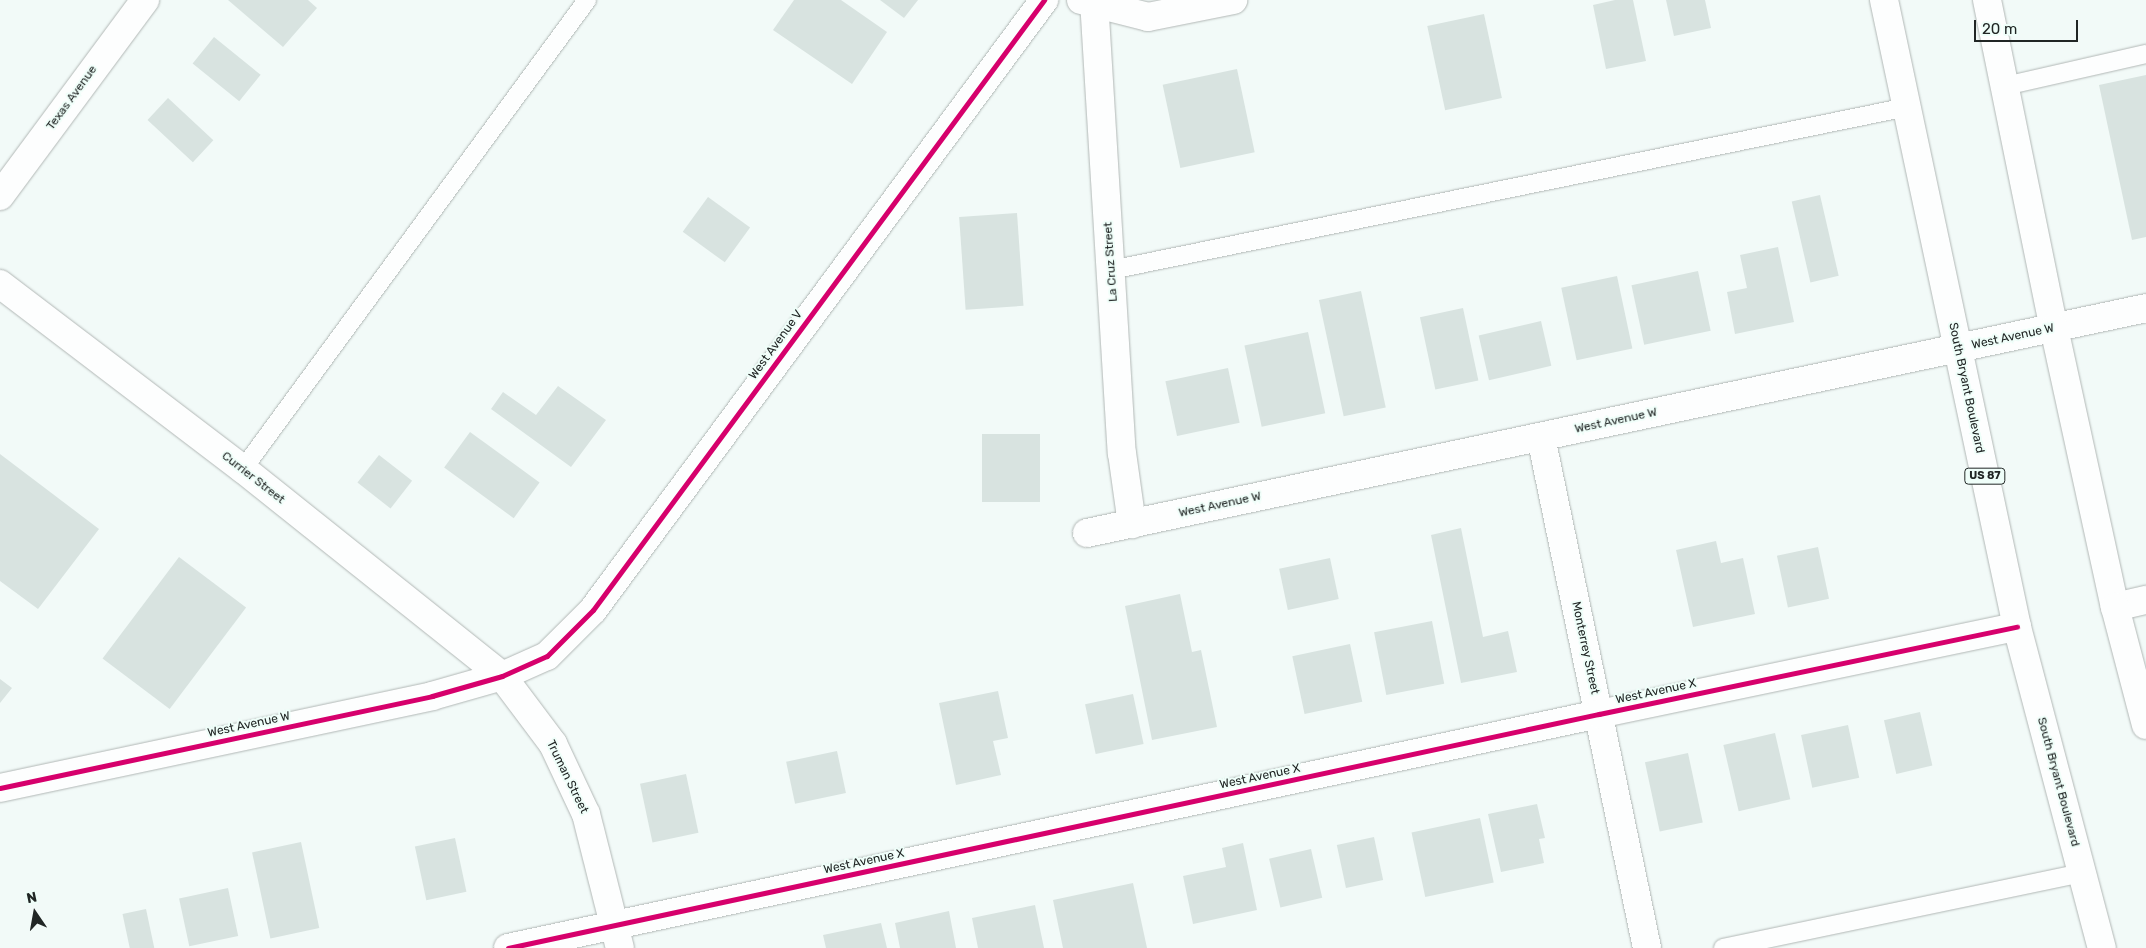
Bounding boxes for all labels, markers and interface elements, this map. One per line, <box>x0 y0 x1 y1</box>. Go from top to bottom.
scale bar <box>1976 10 2080 42</box>
text: 20 m <box>1982 20 2017 38</box>
street label: Texas Avenue <box>44 63 100 133</box>
street label: La Cruz Street <box>1101 222 1121 302</box>
street label: West Avenue V <box>746 307 806 383</box>
street label: South Bryant Boulevard <box>1945 321 1987 455</box>
street label: West Avenue W <box>1970 321 2056 353</box>
street label: West Avenue W <box>1573 405 1659 437</box>
street label: Currier Street <box>219 449 287 507</box>
road number: US 87 <box>1964 468 2006 484</box>
street label: West Avenue W <box>1177 489 1263 521</box>
street label: Monterrey Street <box>1568 600 1602 696</box>
street label: West Avenue X <box>1614 676 1698 708</box>
street label: West Avenue W <box>206 709 292 741</box>
street label: South Bryant Boulevard <box>2034 716 2082 848</box>
street label: Truman Street <box>543 738 591 816</box>
street label: West Avenue X <box>1218 761 1302 793</box>
street label: West Avenue X <box>822 846 906 878</box>
north arrow <box>10 888 60 938</box>
text: N <box>25 888 38 907</box>

